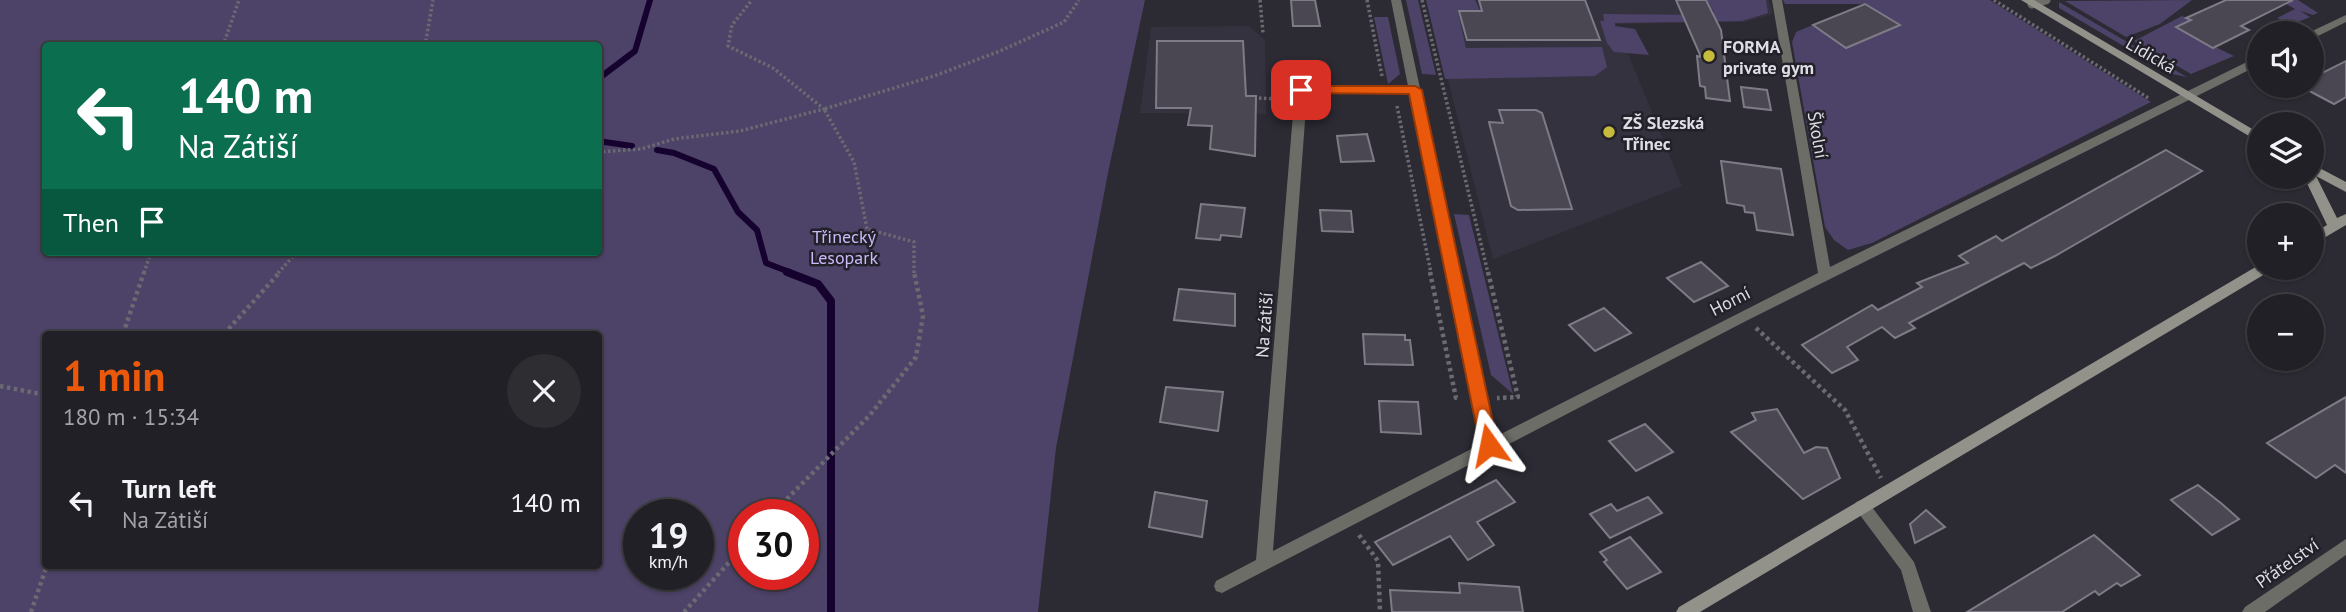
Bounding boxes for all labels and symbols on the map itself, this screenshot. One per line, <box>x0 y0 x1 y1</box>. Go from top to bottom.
street label: Lidická <box>2122 31 2180 79</box>
place label: FORMA private gym <box>1723 35 1814 79</box>
marker: FORMA private gym <box>1701 48 1717 64</box>
pin <box>1271 60 1331 120</box>
street label: Školní <box>1803 110 1833 161</box>
place label: ZŠ Slezská Třinec <box>1623 111 1704 155</box>
marker: ZŠ Slezská Třinec <box>1601 124 1617 140</box>
park label: Třinecký Lesopark <box>810 225 878 269</box>
street label: Horní <box>1706 281 1754 321</box>
street label: Na zátiší <box>1250 291 1278 359</box>
position arrow <box>1452 408 1526 482</box>
speed limit sign: 30 <box>728 499 819 590</box>
street label: Přátelství <box>2251 533 2323 593</box>

